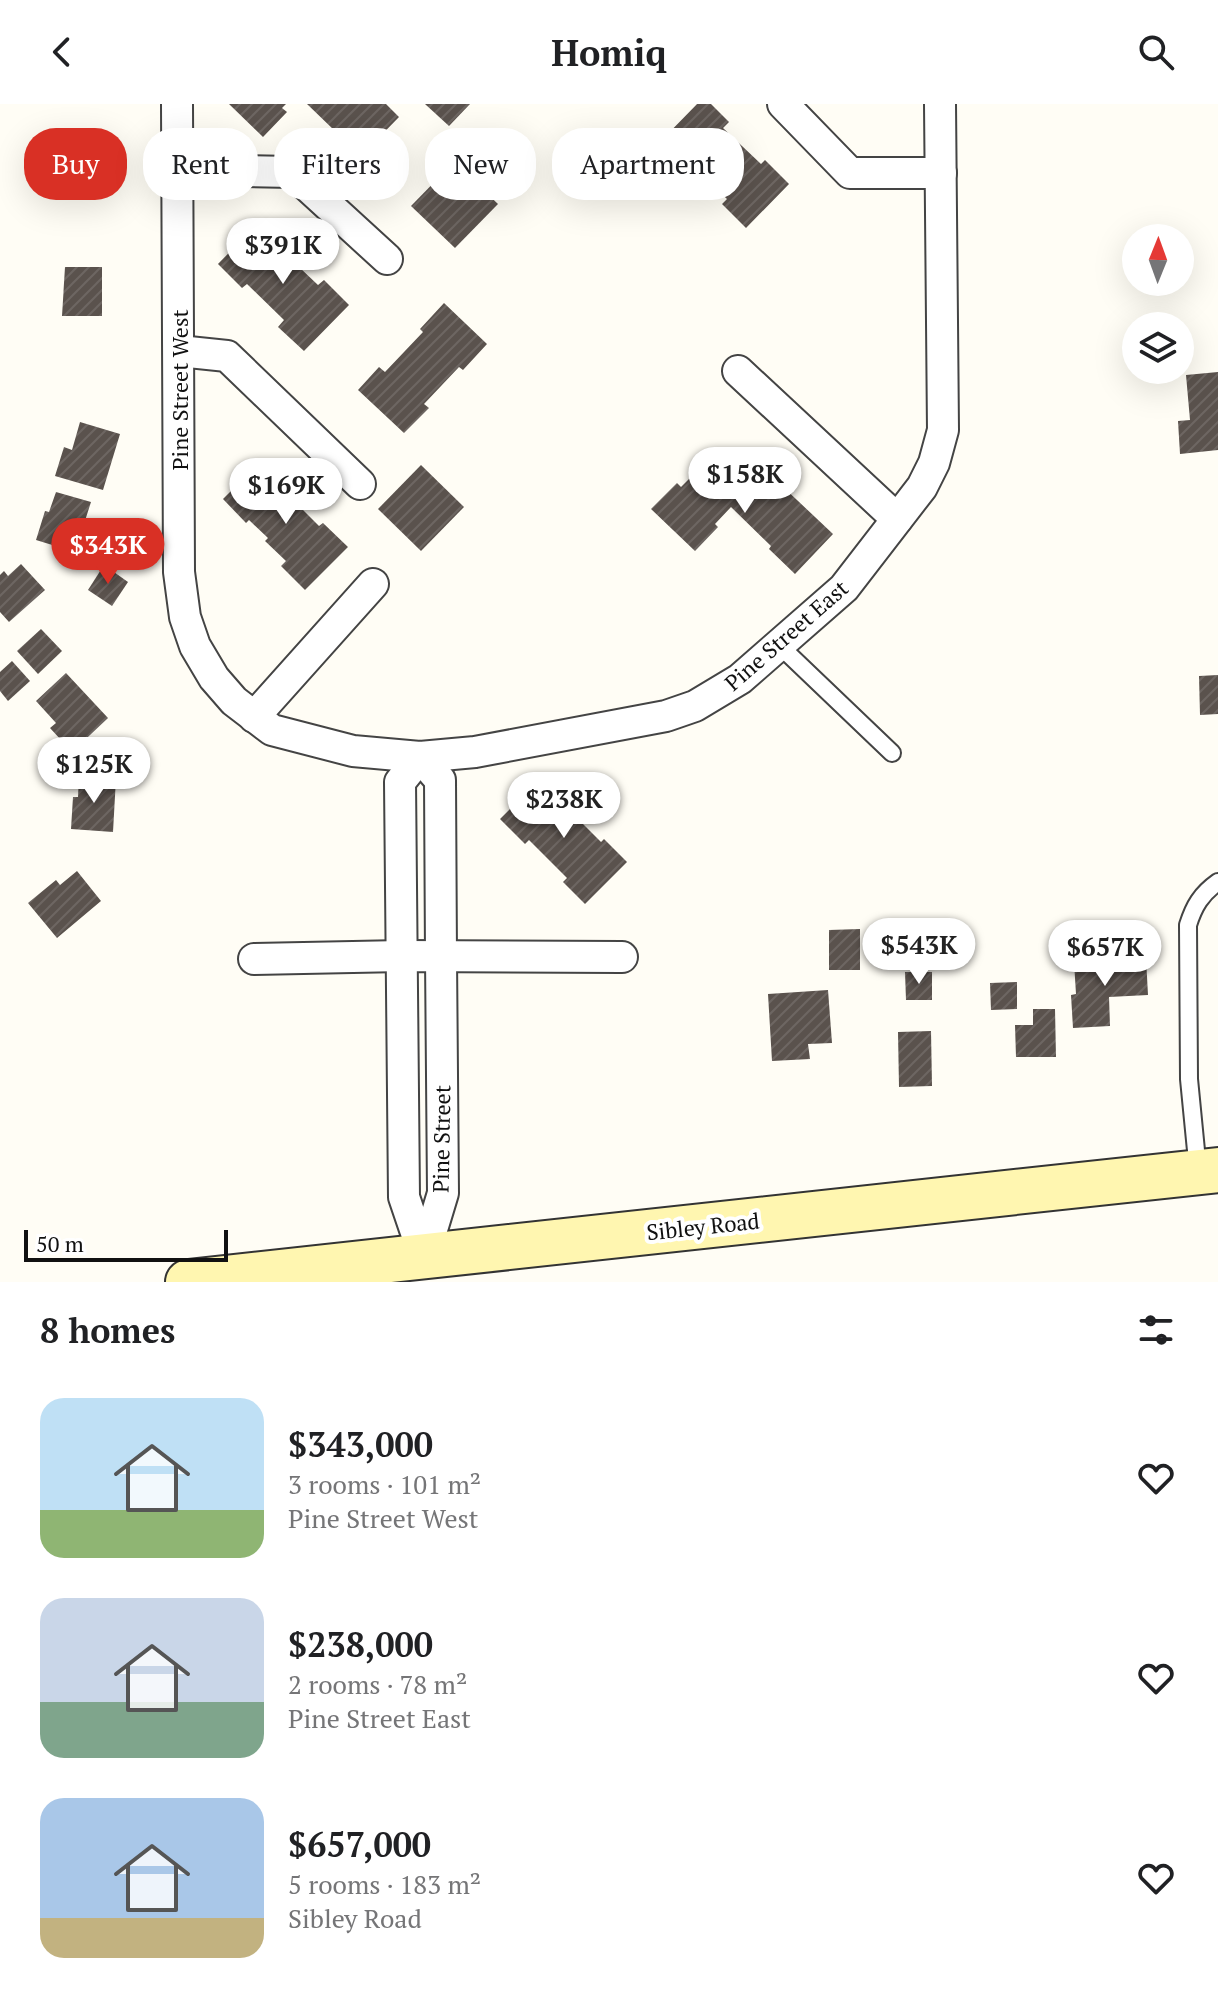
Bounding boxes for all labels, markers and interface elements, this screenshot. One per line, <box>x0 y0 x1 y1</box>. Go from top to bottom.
text: Homiq <box>551 29 667 76</box>
icon: back <box>40 30 84 74</box>
icon: search <box>1134 30 1178 74</box>
chip: Buy <box>24 128 127 200</box>
chip: Rent <box>143 128 258 200</box>
chip: Filters <box>274 128 409 200</box>
chip: New <box>425 128 536 200</box>
chip: Apartment <box>552 128 744 200</box>
pin: $391K <box>227 218 339 286</box>
north arrow <box>1122 224 1194 296</box>
map controls <box>1122 224 1194 384</box>
text: $391K <box>244 227 322 261</box>
street label: Pine Street West <box>165 309 194 471</box>
button: layers <box>1122 312 1194 384</box>
pin: $158K <box>689 447 801 515</box>
text: $158K <box>706 456 784 490</box>
pin: $169K <box>230 458 342 526</box>
text: $169K <box>247 467 325 501</box>
pin: $343K <box>52 518 164 586</box>
text: $343K <box>69 527 147 561</box>
street label: Pine Street East <box>718 573 854 697</box>
pin: $125K <box>38 737 150 805</box>
text: $125K <box>55 746 133 780</box>
pin: $238K <box>508 772 620 840</box>
text: $238K <box>525 781 603 815</box>
pin: $543K <box>863 918 975 986</box>
pin: $657K <box>1049 920 1161 988</box>
text: $543K <box>880 927 958 961</box>
text: $657K <box>1066 929 1144 963</box>
street label: Pine Street <box>426 1085 456 1193</box>
street label: Sibley Road <box>645 1206 761 1246</box>
scale bar <box>24 1226 228 1262</box>
text: 50 m <box>36 1229 84 1258</box>
text: 8 homes <box>40 1308 175 1353</box>
icon: filters <box>1134 1308 1178 1352</box>
text: $343,000 <box>288 1422 433 1467</box>
icon: home <box>104 1430 200 1526</box>
icon: heart <box>1134 1456 1178 1500</box>
text: 3 rooms · 101 m² <box>288 1467 481 1501</box>
text: Pine Street West <box>288 1501 478 1535</box>
text: $238,000 <box>288 1622 433 1667</box>
icon: home <box>104 1630 200 1726</box>
icon: heart <box>1134 1656 1178 1700</box>
text: 2 rooms · 78 m² <box>288 1667 467 1701</box>
text: Pine Street East <box>288 1701 471 1735</box>
text: $657,000 <box>288 1822 431 1867</box>
icon: home <box>104 1830 200 1926</box>
icon: heart <box>1134 1856 1178 1900</box>
text: 5 rooms · 183 m² <box>288 1867 481 1901</box>
text: Sibley Road <box>288 1901 422 1935</box>

